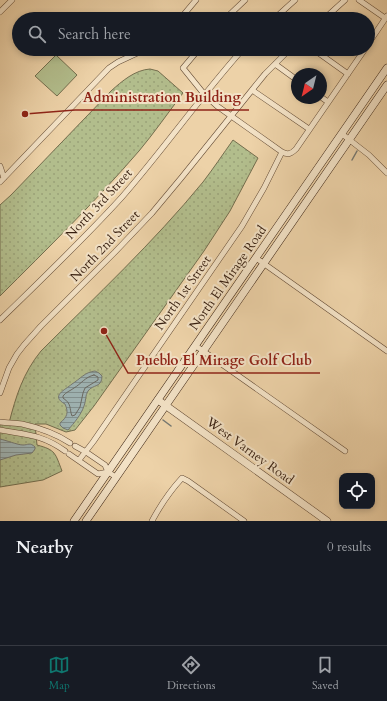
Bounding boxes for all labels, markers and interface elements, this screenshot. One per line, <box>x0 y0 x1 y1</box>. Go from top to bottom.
search box <box>12 12 375 56</box>
icon: search <box>26 23 48 45</box>
text: Search here <box>58 24 131 44</box>
north arrow <box>291 68 327 104</box>
callout: Administration Building <box>75 84 249 110</box>
text: Administration Building <box>83 88 242 107</box>
street label: North 3rd Street <box>61 165 137 243</box>
street label: North 2nd Street <box>66 206 144 286</box>
street label: North El Mirage Road <box>185 222 271 334</box>
street label: North 1st Street <box>151 252 215 334</box>
callout: Pueblo El Mirage Golf Club <box>128 347 320 373</box>
text: Pueblo El Mirage Golf Club <box>136 351 312 370</box>
street label: West Varney Road <box>202 412 298 489</box>
map controls <box>339 473 375 509</box>
button: locate <box>339 473 375 509</box>
text: Nearby <box>16 536 73 559</box>
text: 0 results <box>327 538 371 556</box>
tab: Map <box>48 654 70 693</box>
tab: Directions <box>167 654 215 693</box>
tab: Saved <box>312 654 339 693</box>

